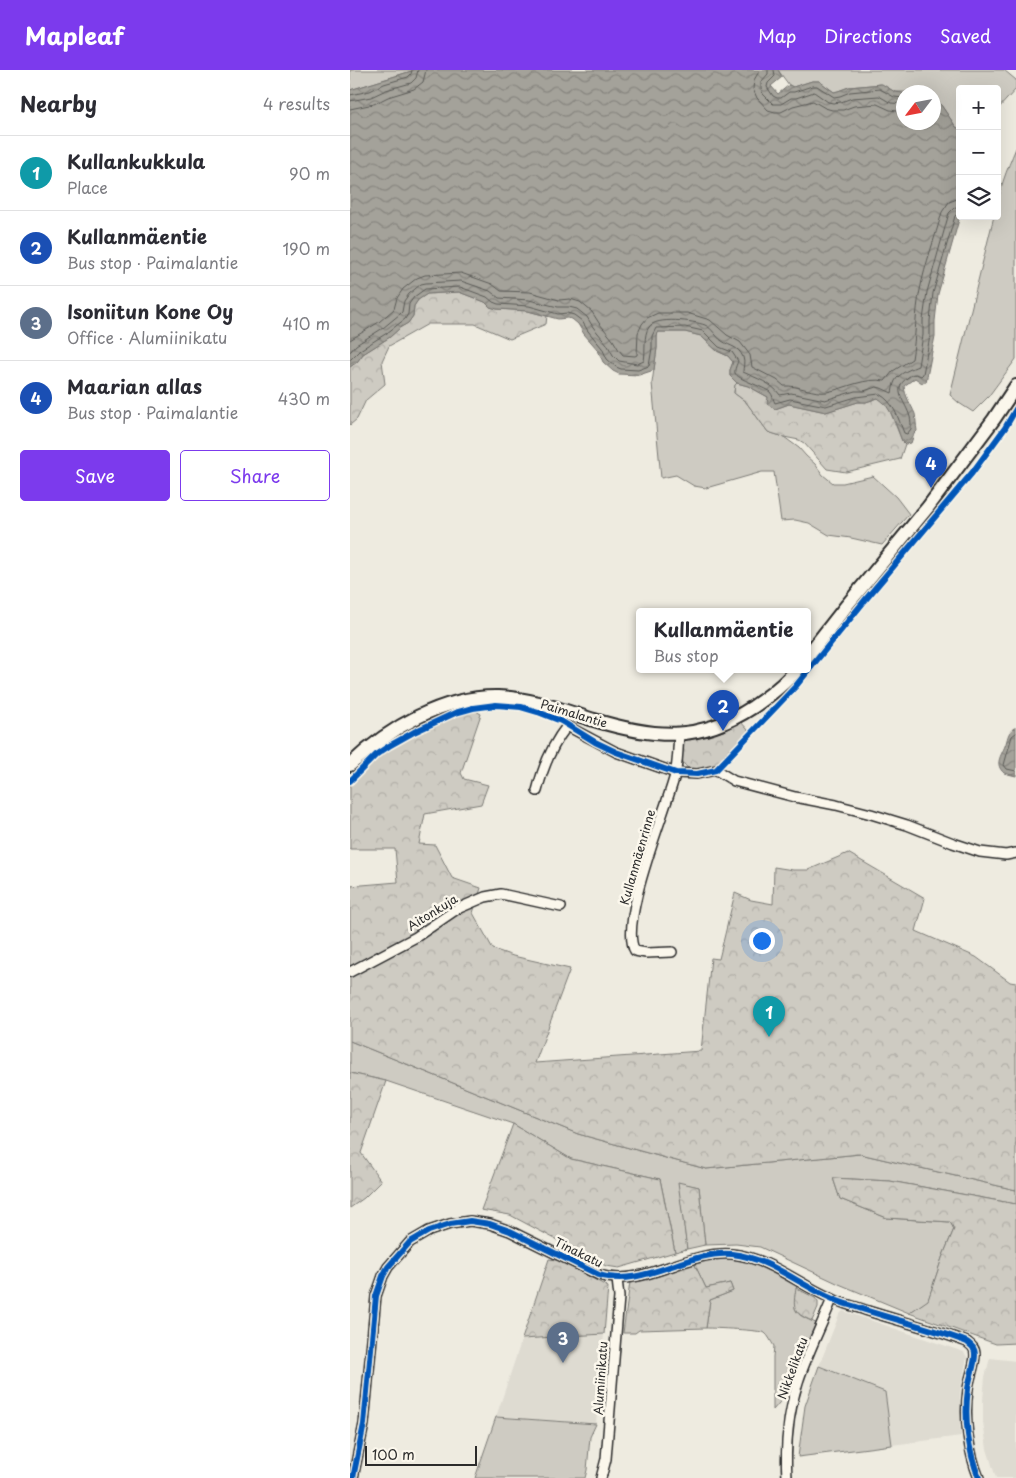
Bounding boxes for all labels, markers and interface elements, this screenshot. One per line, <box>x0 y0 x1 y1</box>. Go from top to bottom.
text: Mapleaf <box>25 17 124 53</box>
text: Map <box>758 22 796 49</box>
text: Directions <box>824 22 912 49</box>
text: Saved <box>940 22 991 49</box>
north arrow <box>896 85 941 130</box>
map controls <box>956 85 1001 220</box>
button: + <box>956 85 1001 130</box>
text: Nearby <box>20 87 97 119</box>
text: 4 results <box>263 91 330 115</box>
button: − <box>956 130 1001 175</box>
text: Kullankukkula <box>67 147 205 175</box>
text: 1 <box>32 161 40 185</box>
text: 90 m <box>289 161 330 185</box>
text: Place <box>67 175 108 199</box>
button: layers <box>956 175 1001 220</box>
text: Kullanmäentie <box>67 222 207 250</box>
text: 2 <box>30 236 42 260</box>
text: 190 m <box>282 236 330 260</box>
text: Bus stop · Paimalantie <box>67 250 238 274</box>
text: Isoniitun Kone Oy <box>67 297 233 325</box>
text: 3 <box>31 311 41 335</box>
text: 410 m <box>282 311 330 335</box>
text: Office · Alumiinikatu <box>67 325 227 349</box>
text: Maarian allas <box>67 372 202 400</box>
text: 4 <box>31 386 41 410</box>
text: 430 m <box>278 386 330 410</box>
text: Bus stop · Paimalantie <box>67 400 238 424</box>
pin: 4 <box>915 447 947 488</box>
button: Save <box>20 450 170 501</box>
button: Share <box>180 450 330 501</box>
popup <box>636 608 811 673</box>
text: Kullanmäentie <box>653 615 794 643</box>
text: Bus stop <box>653 643 719 667</box>
pin: 2 <box>707 690 739 731</box>
street label: Paimalantie <box>538 694 610 732</box>
street label: Kullanmäenrinne <box>615 807 659 907</box>
street label: Aitonkuja <box>403 889 461 935</box>
your location <box>749 928 775 954</box>
pin: 1 <box>753 996 785 1037</box>
street label: Tinakatu <box>552 1233 606 1271</box>
pin: 3 <box>547 1322 579 1363</box>
street label: Nikkelikatu <box>772 1334 812 1402</box>
street label: Alumiinikatu <box>588 1340 612 1416</box>
scale bar <box>365 1443 478 1466</box>
text: 100 m <box>372 1444 415 1465</box>

